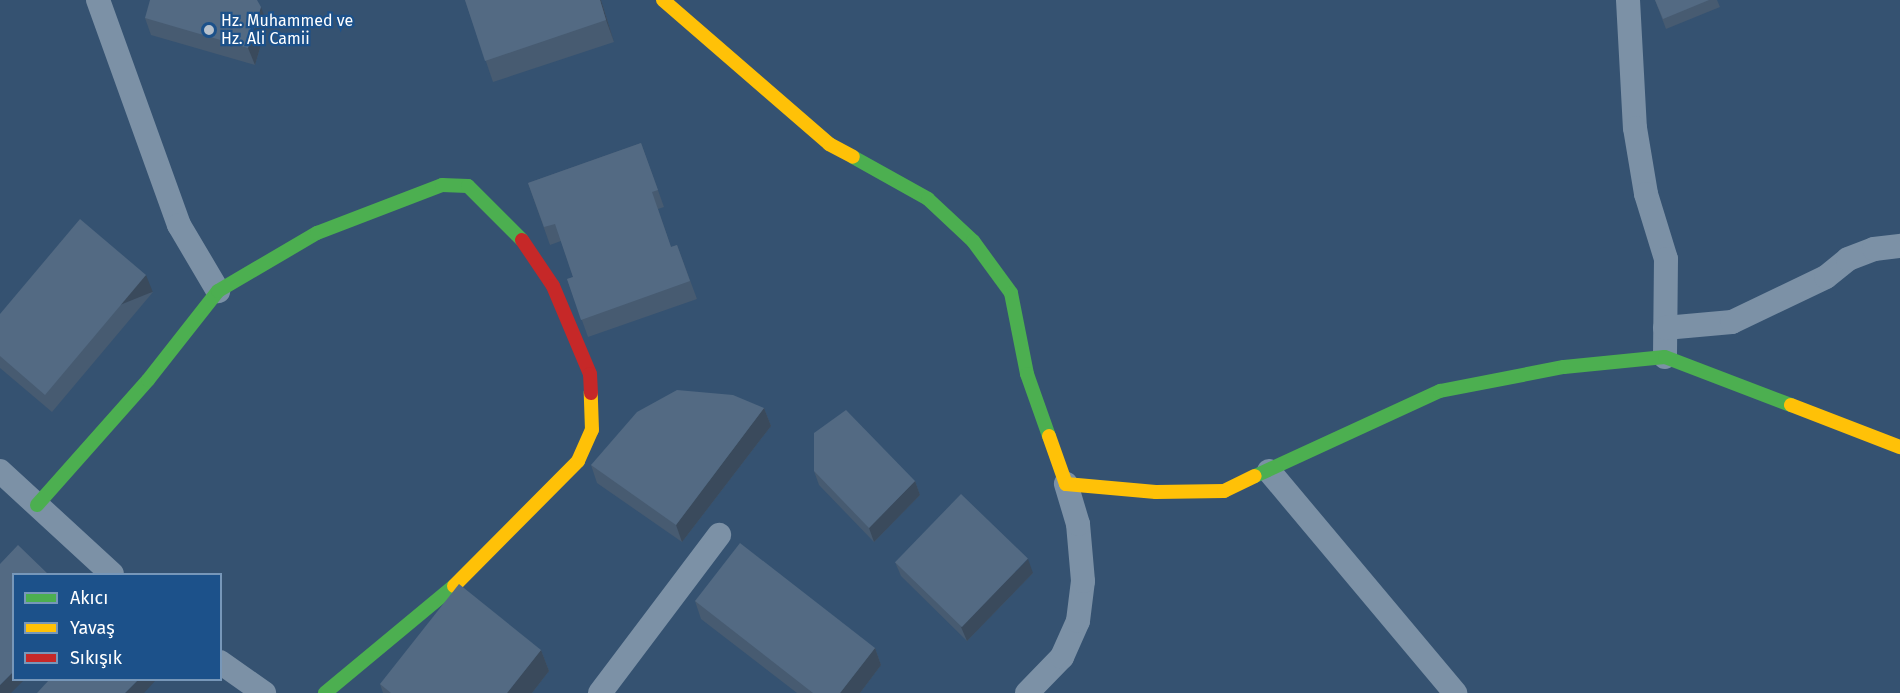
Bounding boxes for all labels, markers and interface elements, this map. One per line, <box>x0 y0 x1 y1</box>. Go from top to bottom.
place label: Hz. Muhammed ve Hz. Ali Camii <box>221 11 353 49</box>
marker: Hz. Muhammed ve Hz. Ali Camii <box>202 23 216 37</box>
legend <box>12 573 222 681</box>
text: Akıcı <box>70 587 108 609</box>
text: Yavaş <box>70 617 115 639</box>
text: Sıkışık <box>70 647 122 669</box>

